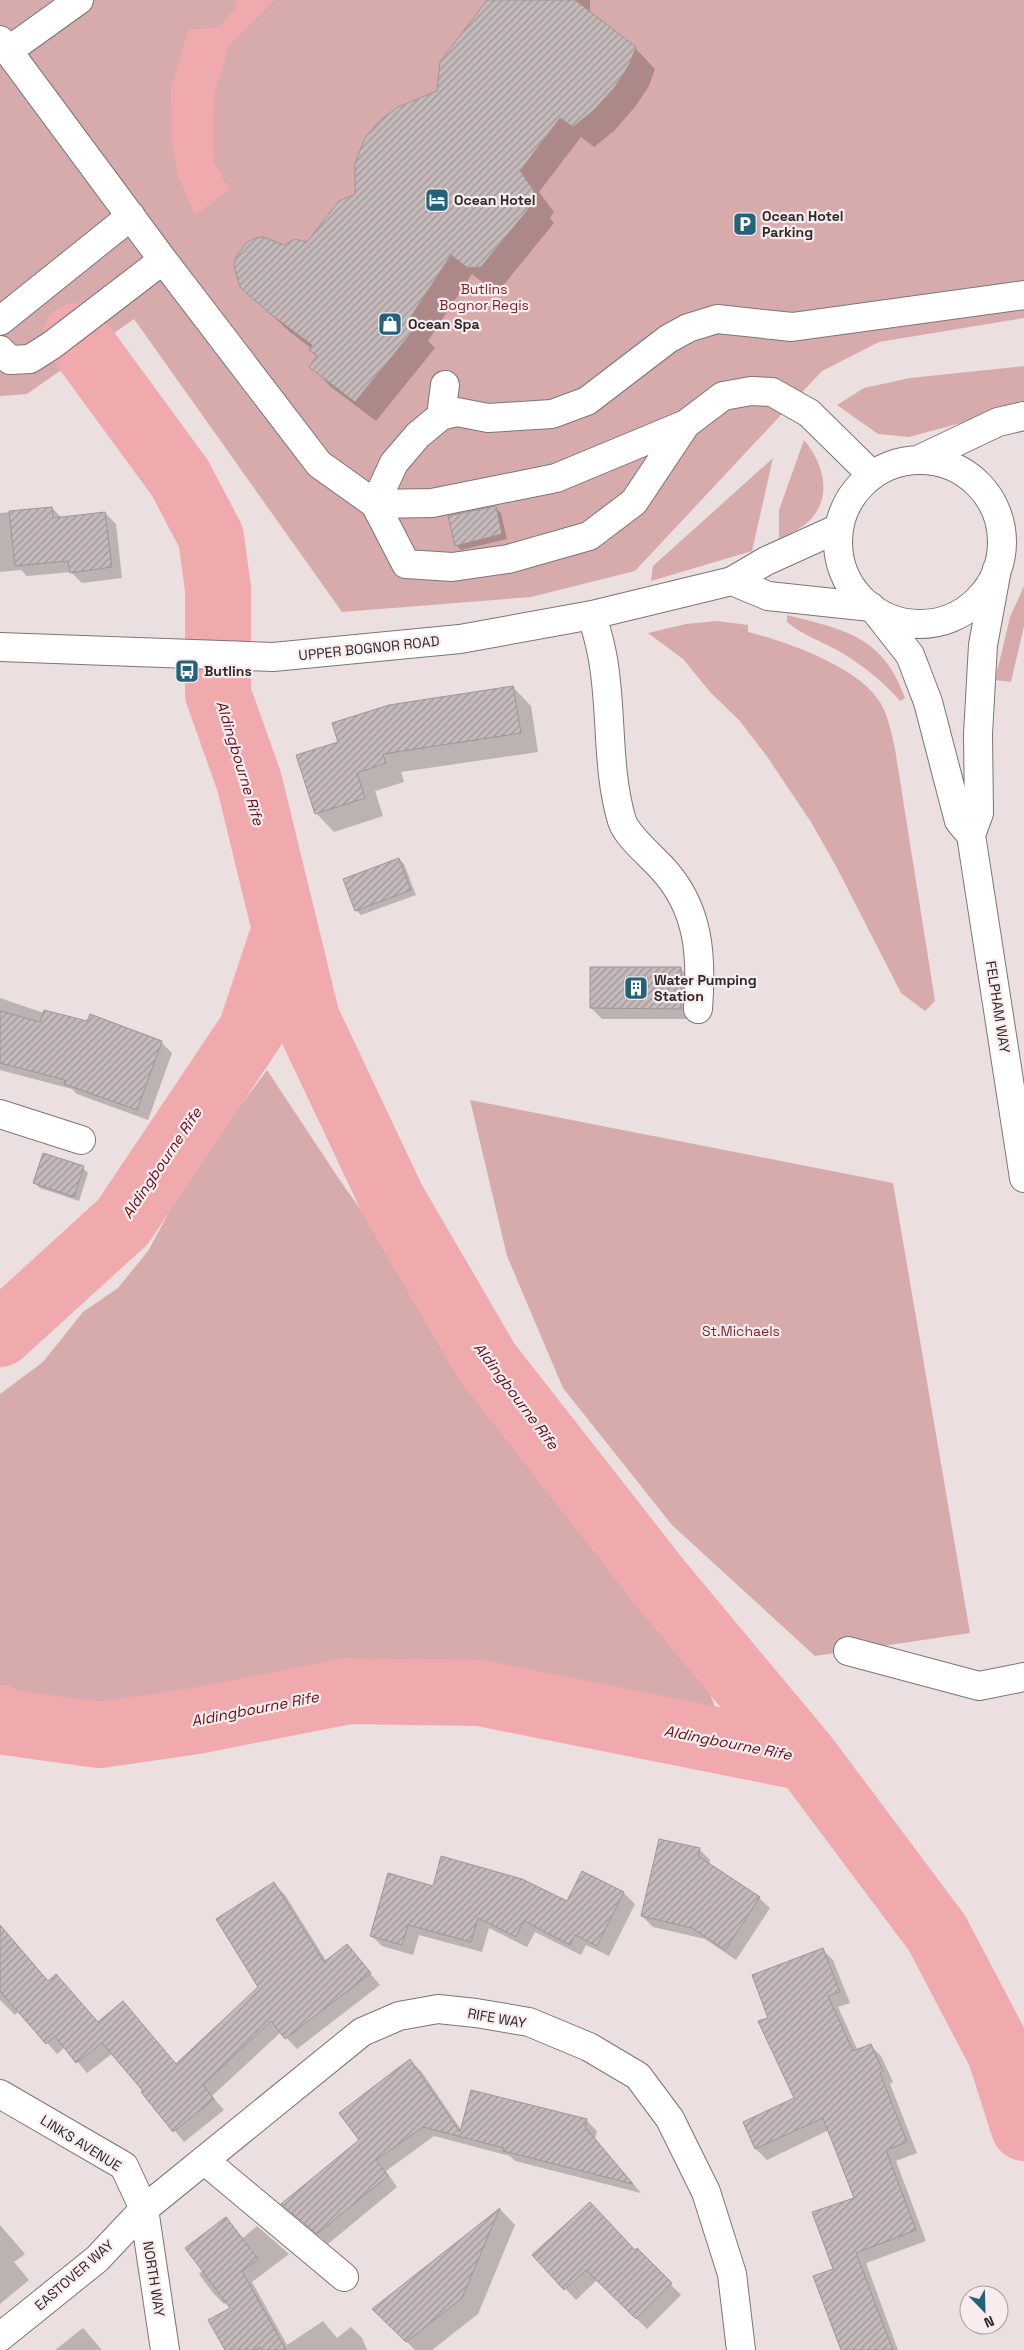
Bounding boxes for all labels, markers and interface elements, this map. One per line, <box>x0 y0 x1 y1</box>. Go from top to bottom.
hotel icon: Ocean Hotel <box>424 187 450 213</box>
place label: Ocean Hotel <box>454 191 535 209</box>
place label: Ocean Hotel Parking <box>762 207 843 241</box>
parking icon: Ocean Hotel Parking <box>732 211 758 237</box>
park label: Butlins Bognor Regis <box>439 280 529 314</box>
shop icon: Ocean Spa <box>377 311 403 337</box>
place label: Ocean Spa <box>408 315 480 333</box>
street label: UPPER BOGNOR ROAD <box>298 632 440 664</box>
bus stop icon: Butlins <box>174 658 200 684</box>
place label: Butlins <box>204 662 252 680</box>
water label: Aldingbourne Rife <box>212 698 269 829</box>
street label: FELPHAM WAY <box>982 960 1014 1055</box>
place label: Water Pumping Station <box>654 971 757 1005</box>
building icon: Water Pumping Station <box>623 975 649 1001</box>
water label: Aldingbourne Rife <box>118 1103 206 1222</box>
park label: St.Michaels <box>702 1322 780 1340</box>
water label: Aldingbourne Rife <box>470 1338 564 1454</box>
water label: Aldingbourne Rife <box>190 1687 321 1730</box>
water label: Aldingbourne Rife <box>663 1721 794 1764</box>
street label: RIFE WAY <box>466 2004 528 2032</box>
street label: LINKS AVENUE <box>37 2111 125 2175</box>
street label: EASTOVER WAY <box>31 2235 118 2314</box>
street label: NORTH WAY <box>139 2240 169 2319</box>
north arrow <box>959 2285 1009 2335</box>
text: N <box>981 2312 997 2332</box>

